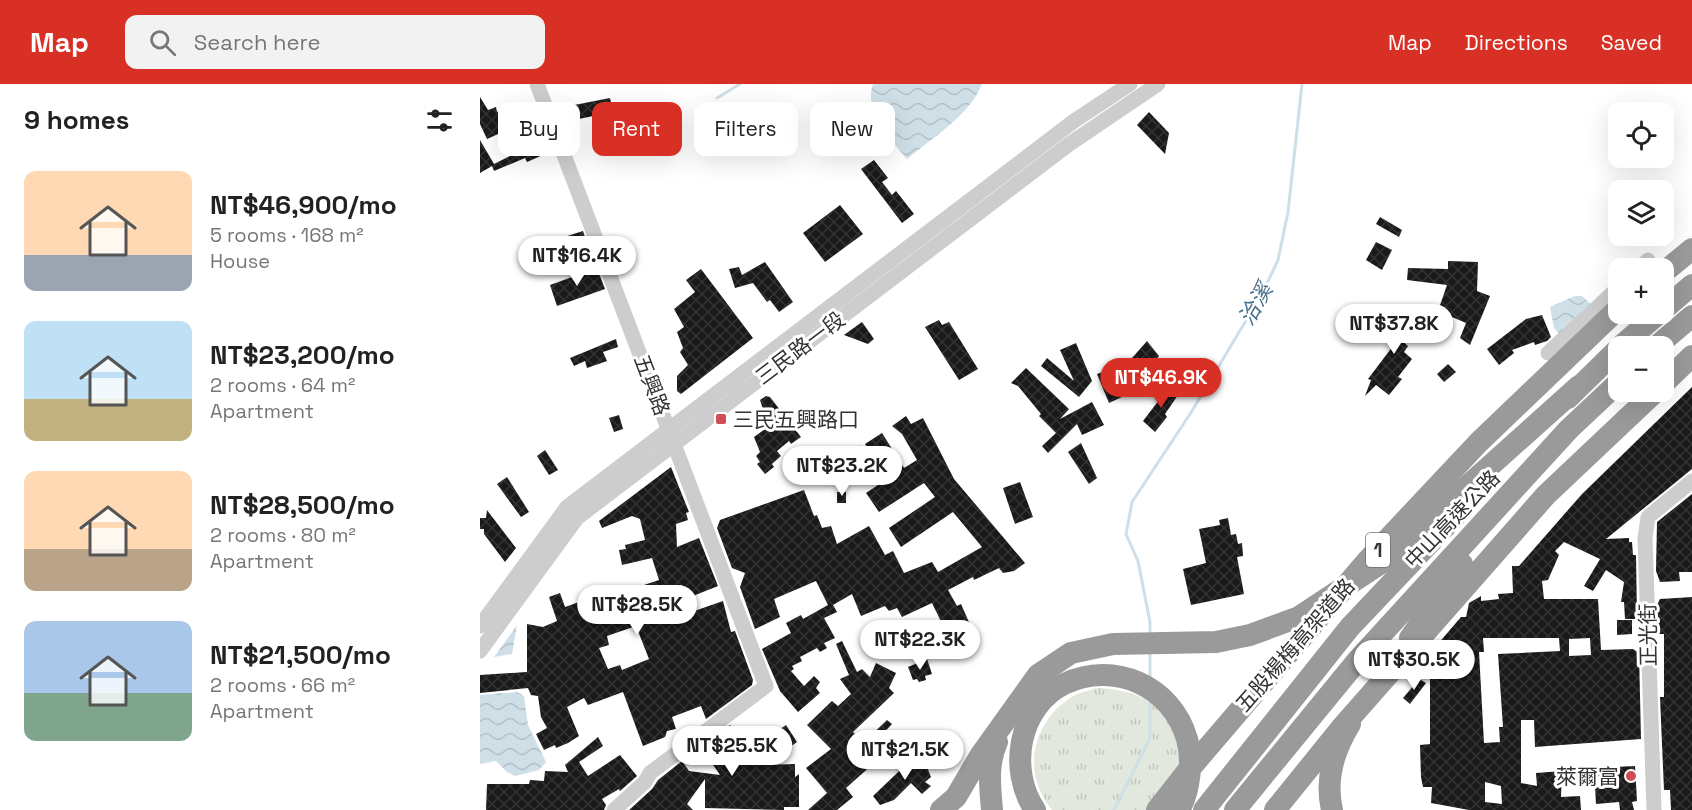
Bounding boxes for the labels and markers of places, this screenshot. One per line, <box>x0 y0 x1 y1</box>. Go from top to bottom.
pin: NT$16.4K <box>515 236 639 287</box>
pin: NT$37.8K <box>1332 304 1456 355</box>
pin: NT$46.9K <box>1099 358 1223 409</box>
place label: 三民五興路口 <box>733 406 859 433</box>
marker: 三民五興路口 <box>714 412 728 426</box>
pin: NT$23.2K <box>780 446 904 497</box>
pin: NT$28.5K <box>575 585 699 636</box>
pin: NT$22.3K <box>858 620 982 671</box>
pin: NT$30.5K <box>1352 640 1476 691</box>
pin: NT$25.5K <box>670 726 794 777</box>
pin: NT$21.5K <box>843 730 967 781</box>
place label: 萊爾富 <box>1556 763 1619 790</box>
marker: 萊爾富 <box>1624 769 1638 783</box>

